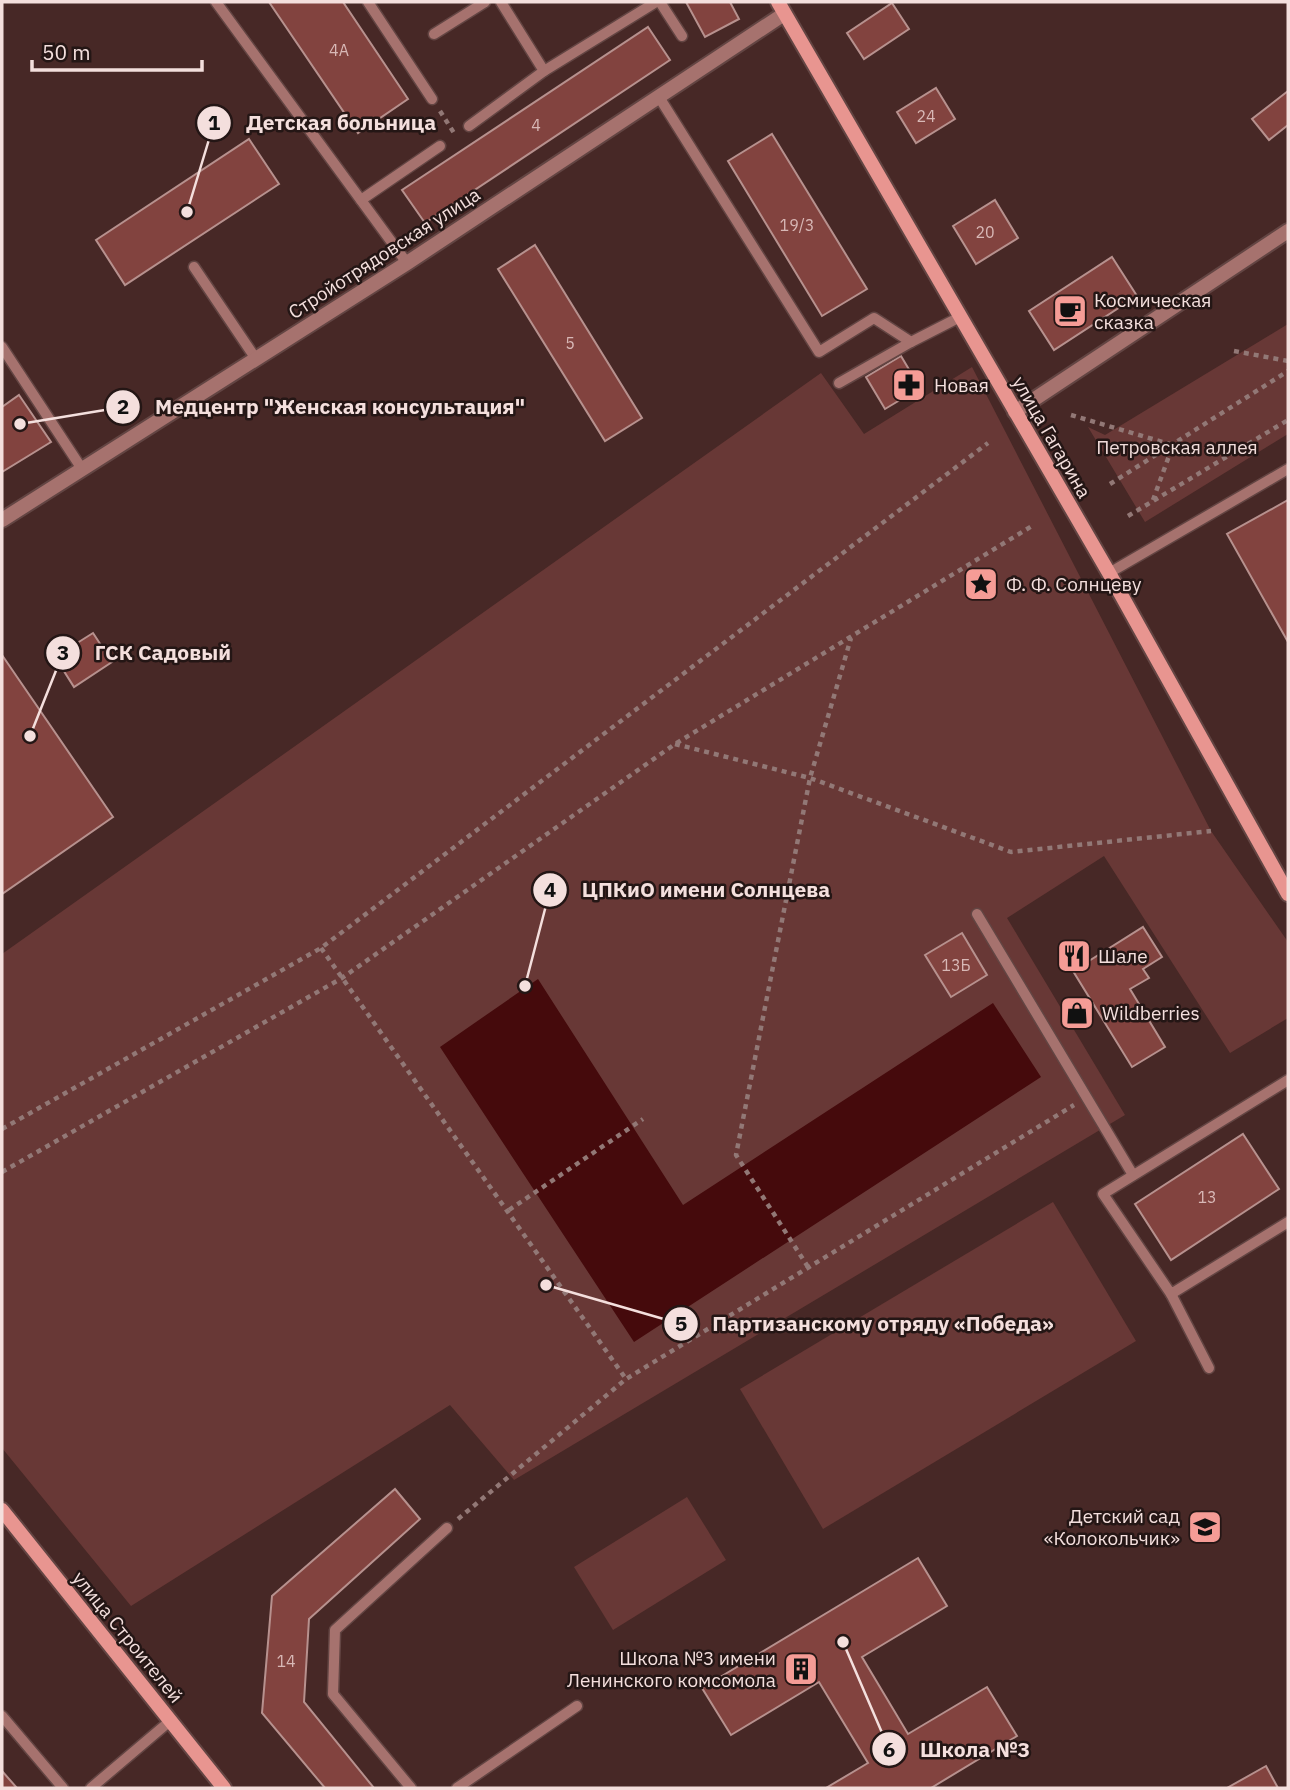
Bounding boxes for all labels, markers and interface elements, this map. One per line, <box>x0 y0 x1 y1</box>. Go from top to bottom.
scale bar <box>32 28 201 72</box>
text: 50 m <box>42 38 91 66</box>
house number: 4А <box>329 40 349 60</box>
callout: Детская больница <box>197 102 450 144</box>
house number: 24 <box>916 106 936 126</box>
text: 1 <box>208 108 221 136</box>
text: Детская больница <box>246 108 436 136</box>
house number: 4 <box>531 115 541 135</box>
street label: Стройотрядовская улица <box>284 182 484 324</box>
house number: 19/3 <box>780 215 814 235</box>
house number: 20 <box>975 222 995 242</box>
place label: Космическая сказка <box>1094 288 1211 334</box>
cafe icon: Космическая сказка <box>1051 292 1089 330</box>
house number: 5 <box>565 333 575 353</box>
pharmacy icon: Новая <box>890 366 928 404</box>
street label: улица Гагарина <box>1007 372 1097 502</box>
place label: Новая <box>934 373 989 397</box>
callout: Медцентр "Женская консультация" <box>106 386 539 428</box>
text: 2 <box>117 392 129 420</box>
text: Медцентр "Женская консультация" <box>155 392 525 420</box>
park label: Петровская аллея <box>1096 435 1258 459</box>
place icon: Ф. Ф. Солнцеву <box>962 565 1000 603</box>
place label: Ф. Ф. Солнцеву <box>1006 572 1142 596</box>
callout: ГСК Садовый <box>45 632 245 674</box>
text: 3 <box>57 638 69 666</box>
text: ГСК Садовый <box>95 638 231 666</box>
callout: ЦПКиО имени Солнцева <box>533 869 844 911</box>
text: 4 <box>544 875 556 903</box>
text: ЦПКиО имени Солнцева <box>582 875 830 903</box>
restaurant icon: Шале <box>1055 937 1093 975</box>
place label: Шале <box>1098 944 1148 968</box>
house number: 13Б <box>941 955 971 975</box>
shop icon: Wildberries <box>1058 994 1096 1032</box>
place label: Wildberries <box>1102 1001 1200 1025</box>
house number: 13 <box>1197 1187 1217 1207</box>
callout: Партизанскому отряду «Победа» <box>663 1303 1068 1345</box>
text: 5 <box>675 1309 687 1337</box>
text: Партизанскому отряду «Победа» <box>712 1309 1054 1337</box>
place label: Детский сад «Колокольчик» <box>1044 1504 1180 1550</box>
school or university icon: Детский сад «Колокольчик» <box>1186 1508 1224 1546</box>
street label: улица Строителей <box>68 1566 188 1708</box>
place label: Школа №3 имени Ленинского комсомола <box>567 1646 776 1692</box>
building icon: Школа №3 имени Ленинского комсомола <box>782 1650 820 1688</box>
house number: 14 <box>276 1651 296 1671</box>
callout: Школа №3 <box>871 1728 1045 1770</box>
text: 6 <box>883 1735 895 1763</box>
text: Школа №3 <box>920 1735 1030 1763</box>

